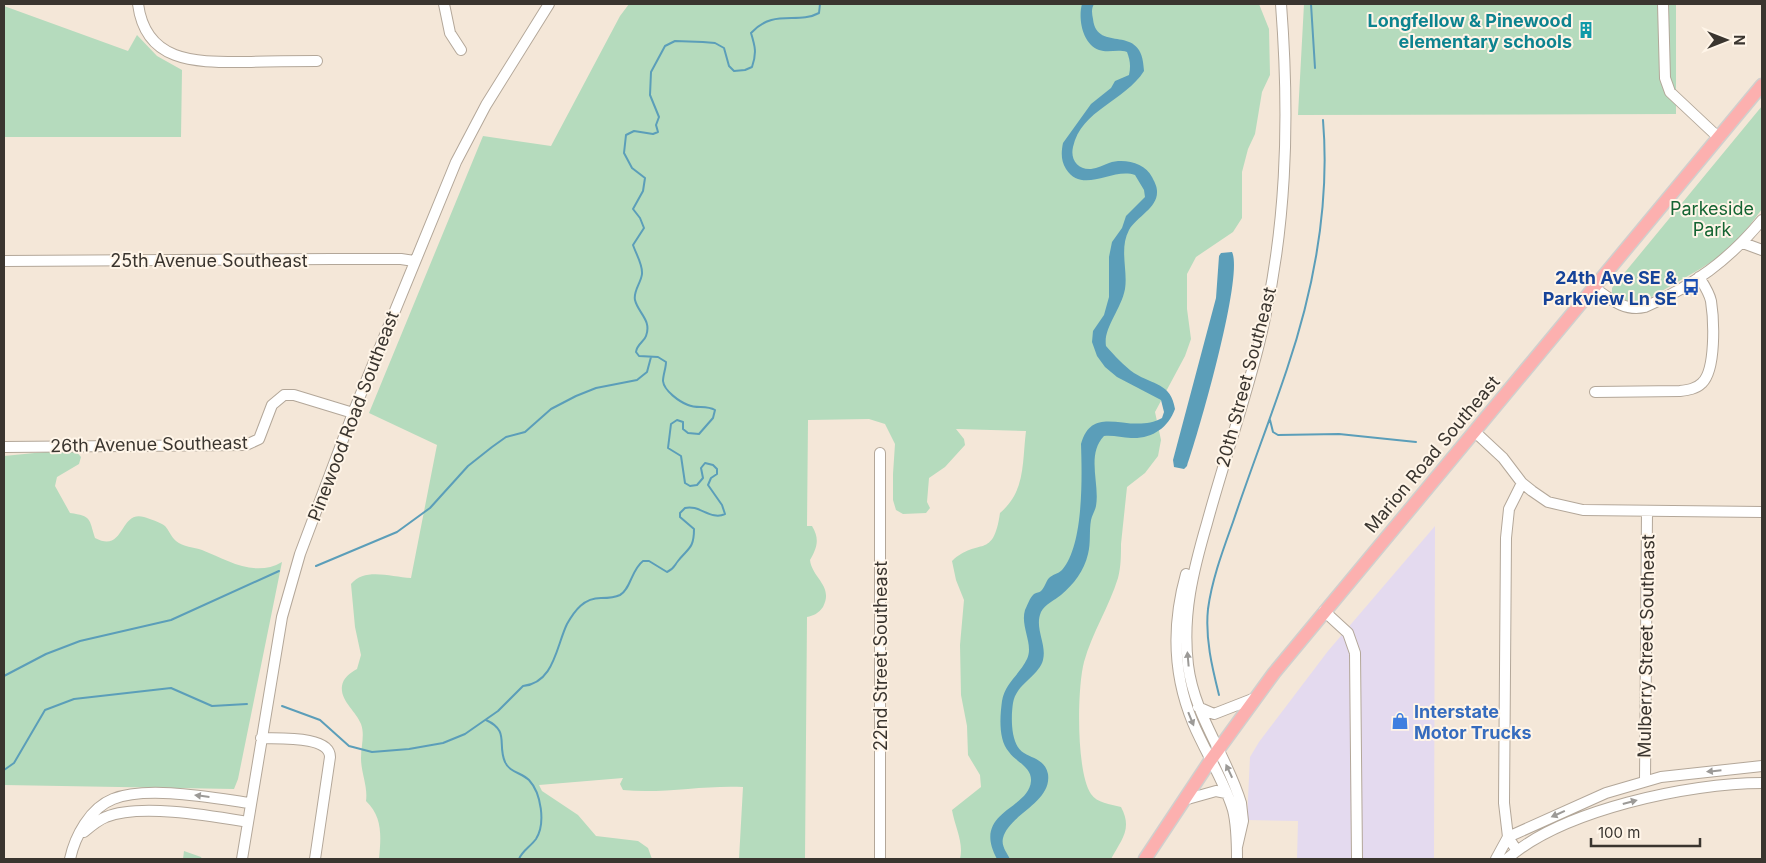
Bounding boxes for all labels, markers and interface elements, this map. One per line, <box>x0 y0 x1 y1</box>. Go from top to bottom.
place label: Longfellow & Pinewood elementary schools <box>1368 10 1572 52</box>
north arrow <box>1701 15 1751 65</box>
building icon: Longfellow & Pinewood elementary schools <box>1576 20 1596 40</box>
text: N <box>1731 35 1748 45</box>
park label: Parkeside Park <box>1670 198 1754 240</box>
street label: 25th Avenue Southeast <box>110 250 308 271</box>
place label: 24th Ave SE & Parkview Ln SE <box>1543 267 1677 309</box>
bus stop icon: 24th Ave SE & Parkview Ln SE <box>1681 277 1701 297</box>
street label: 20th Street Southeast <box>1212 284 1280 469</box>
street label: Pinewood Road Southeast <box>303 308 403 524</box>
street label: Marion Road Southeast <box>1360 371 1504 537</box>
street label: 26th Avenue Southeast <box>50 432 248 456</box>
street label: Mulberry Street Southeast <box>1634 534 1658 758</box>
street label: 22nd Street Southeast <box>870 561 891 751</box>
one-way arrow <box>1183 651 1191 667</box>
place label: Interstate Motor Trucks <box>1414 701 1532 743</box>
one-way arrow <box>1188 711 1196 726</box>
shop icon: Interstate Motor Trucks <box>1390 711 1410 731</box>
one-way arrow <box>1224 764 1232 778</box>
one-way arrow <box>1705 767 1721 775</box>
one-way arrow <box>194 792 210 800</box>
one-way arrow <box>1622 798 1638 806</box>
one-way arrow <box>1551 810 1565 818</box>
scale bar <box>1591 816 1700 848</box>
text: 100 m <box>1598 823 1640 842</box>

